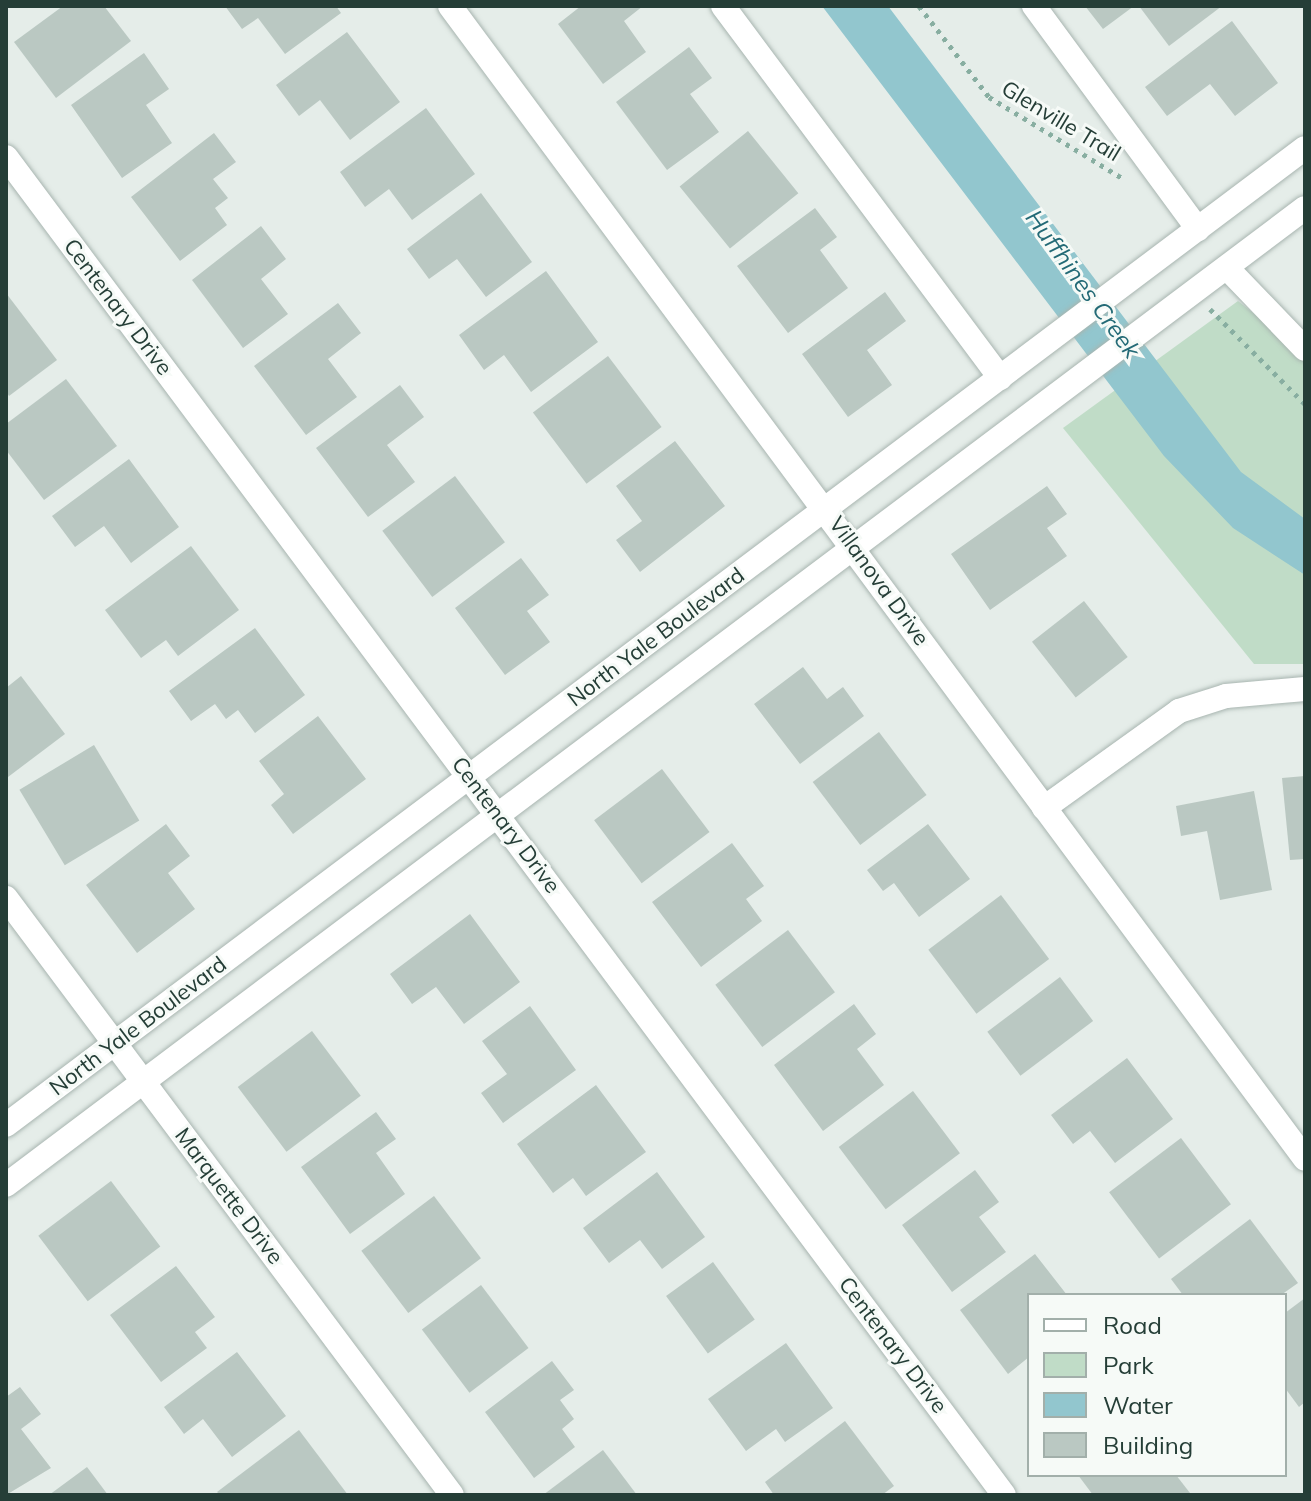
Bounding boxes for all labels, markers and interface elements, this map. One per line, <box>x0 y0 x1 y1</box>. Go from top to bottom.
street label: Glenville Trail <box>997 75 1125 167</box>
water label: Huffhines Creek <box>1019 204 1147 364</box>
street label: Centenary Drive <box>58 234 178 380</box>
street label: Villanova Drive <box>823 511 935 651</box>
street label: North Yale Boulevard <box>562 562 750 712</box>
street label: Centenary Drive <box>446 752 566 898</box>
street label: North Yale Boulevard <box>44 951 232 1101</box>
street label: Marquette Drive <box>169 1123 289 1269</box>
street label: Centenary Drive <box>833 1272 953 1418</box>
legend <box>1027 1293 1287 1477</box>
text: Road <box>1103 1310 1162 1340</box>
text: Park <box>1103 1350 1154 1380</box>
text: Water <box>1103 1390 1173 1420</box>
text: Building <box>1103 1430 1193 1460</box>

